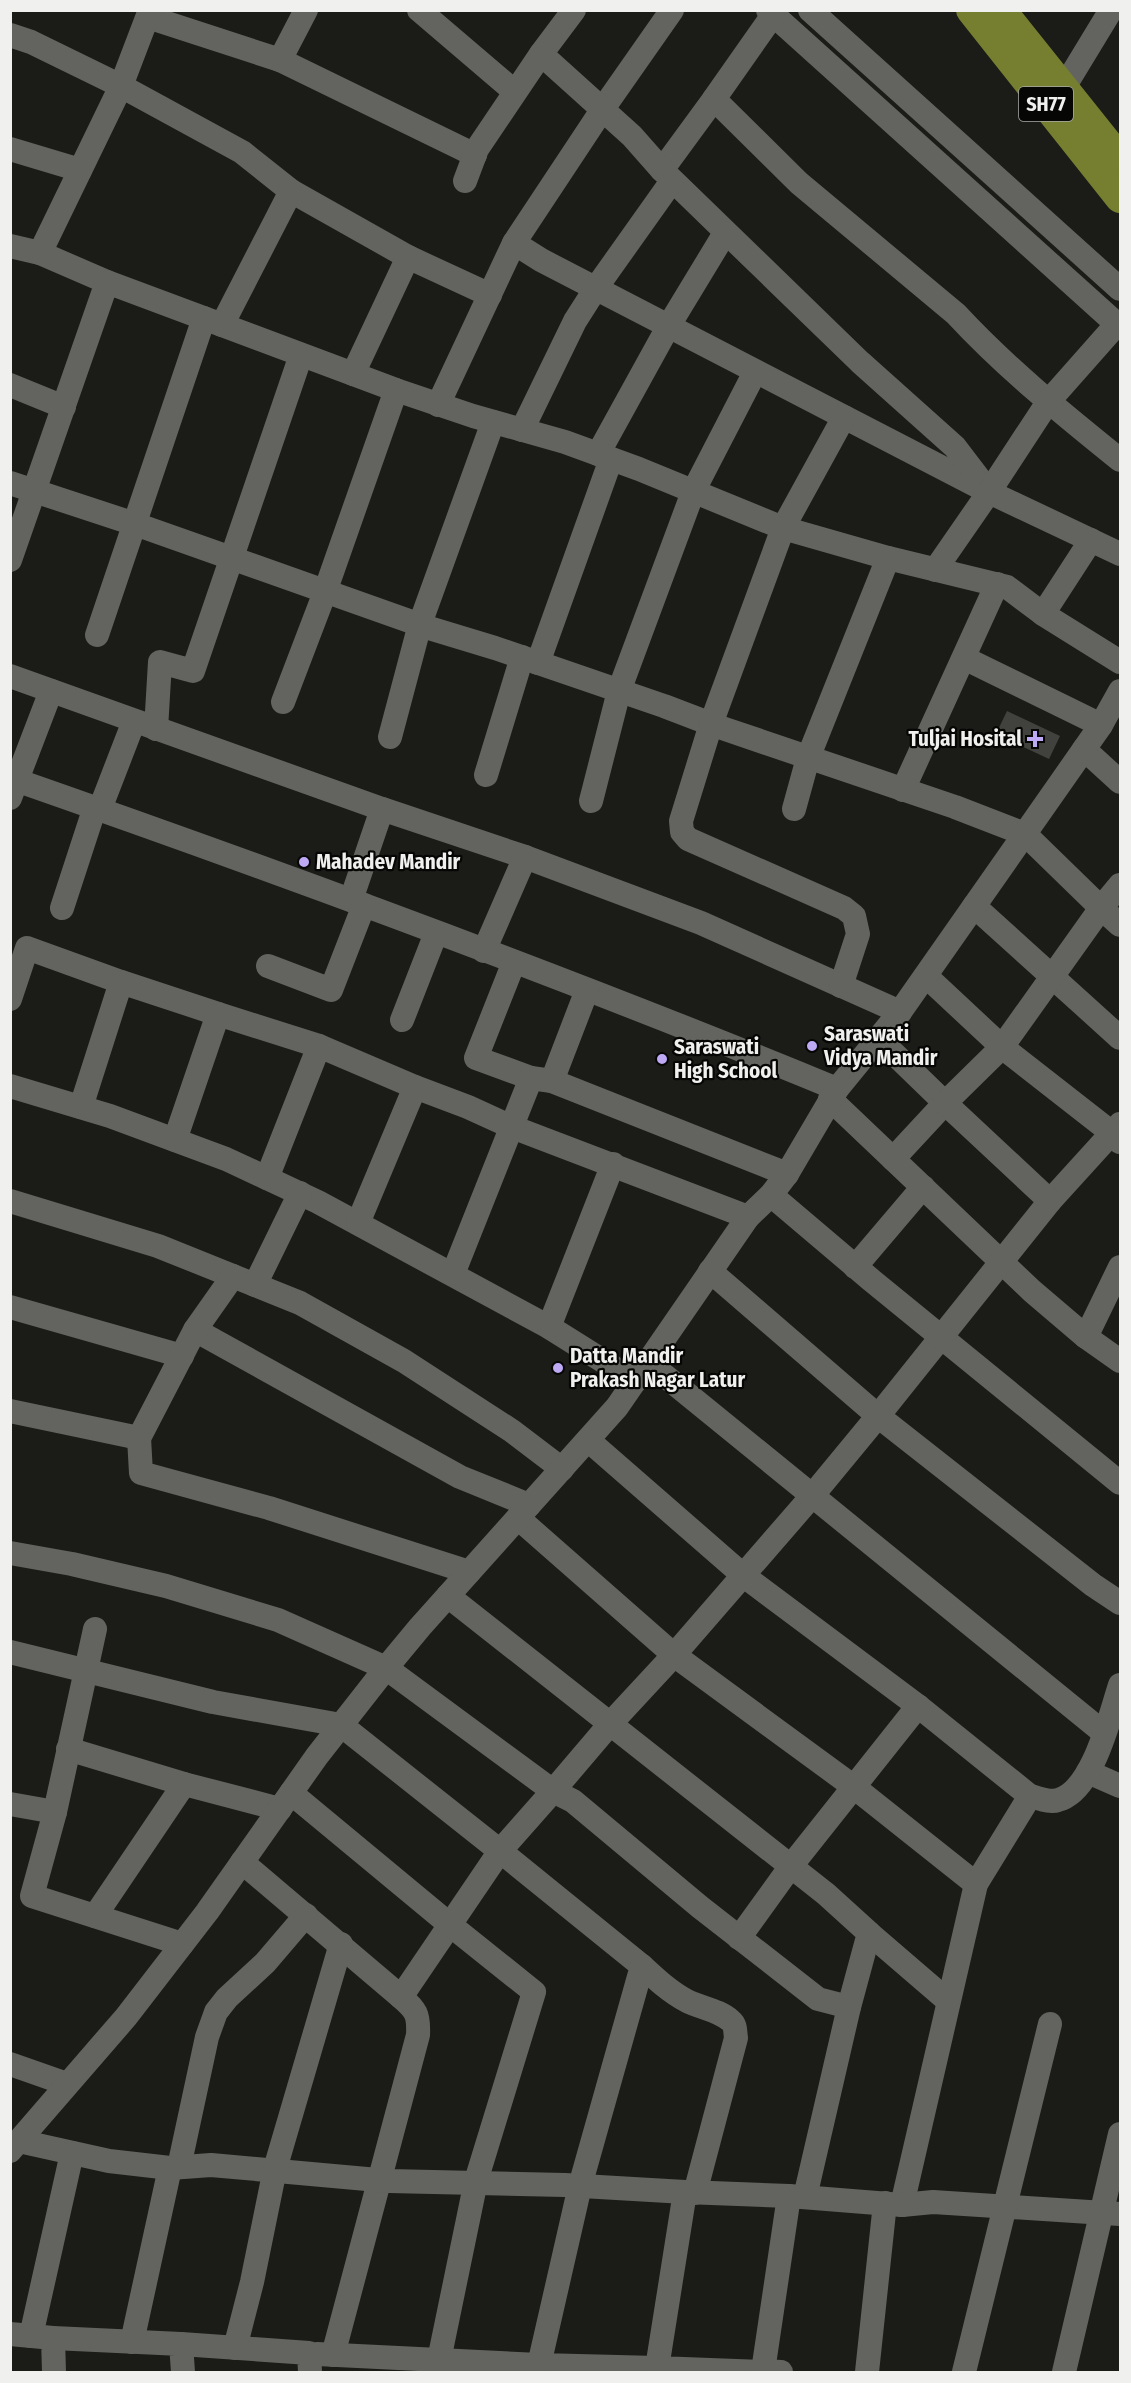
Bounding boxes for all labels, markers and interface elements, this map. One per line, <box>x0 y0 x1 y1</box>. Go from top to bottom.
road number: SH77 <box>1019 87 1073 121</box>
place label: Tuljai Hosital <box>909 726 1022 752</box>
marker: Tuljai Hosital <box>1026 730 1044 748</box>
place label: Mahadev Mandir <box>316 849 461 875</box>
marker: Mahadev Mandir <box>297 855 311 869</box>
place label: Saraswati Vidya Mandir <box>823 1021 938 1071</box>
place label: Saraswati High School <box>674 1034 777 1084</box>
marker: Saraswati Vidya Mandir <box>805 1039 819 1053</box>
marker: Saraswati High School <box>655 1052 669 1066</box>
place label: Datta Mandir Prakash Nagar Latur <box>570 1343 745 1393</box>
marker: Datta Mandir Prakash Nagar Latur <box>551 1361 565 1375</box>

